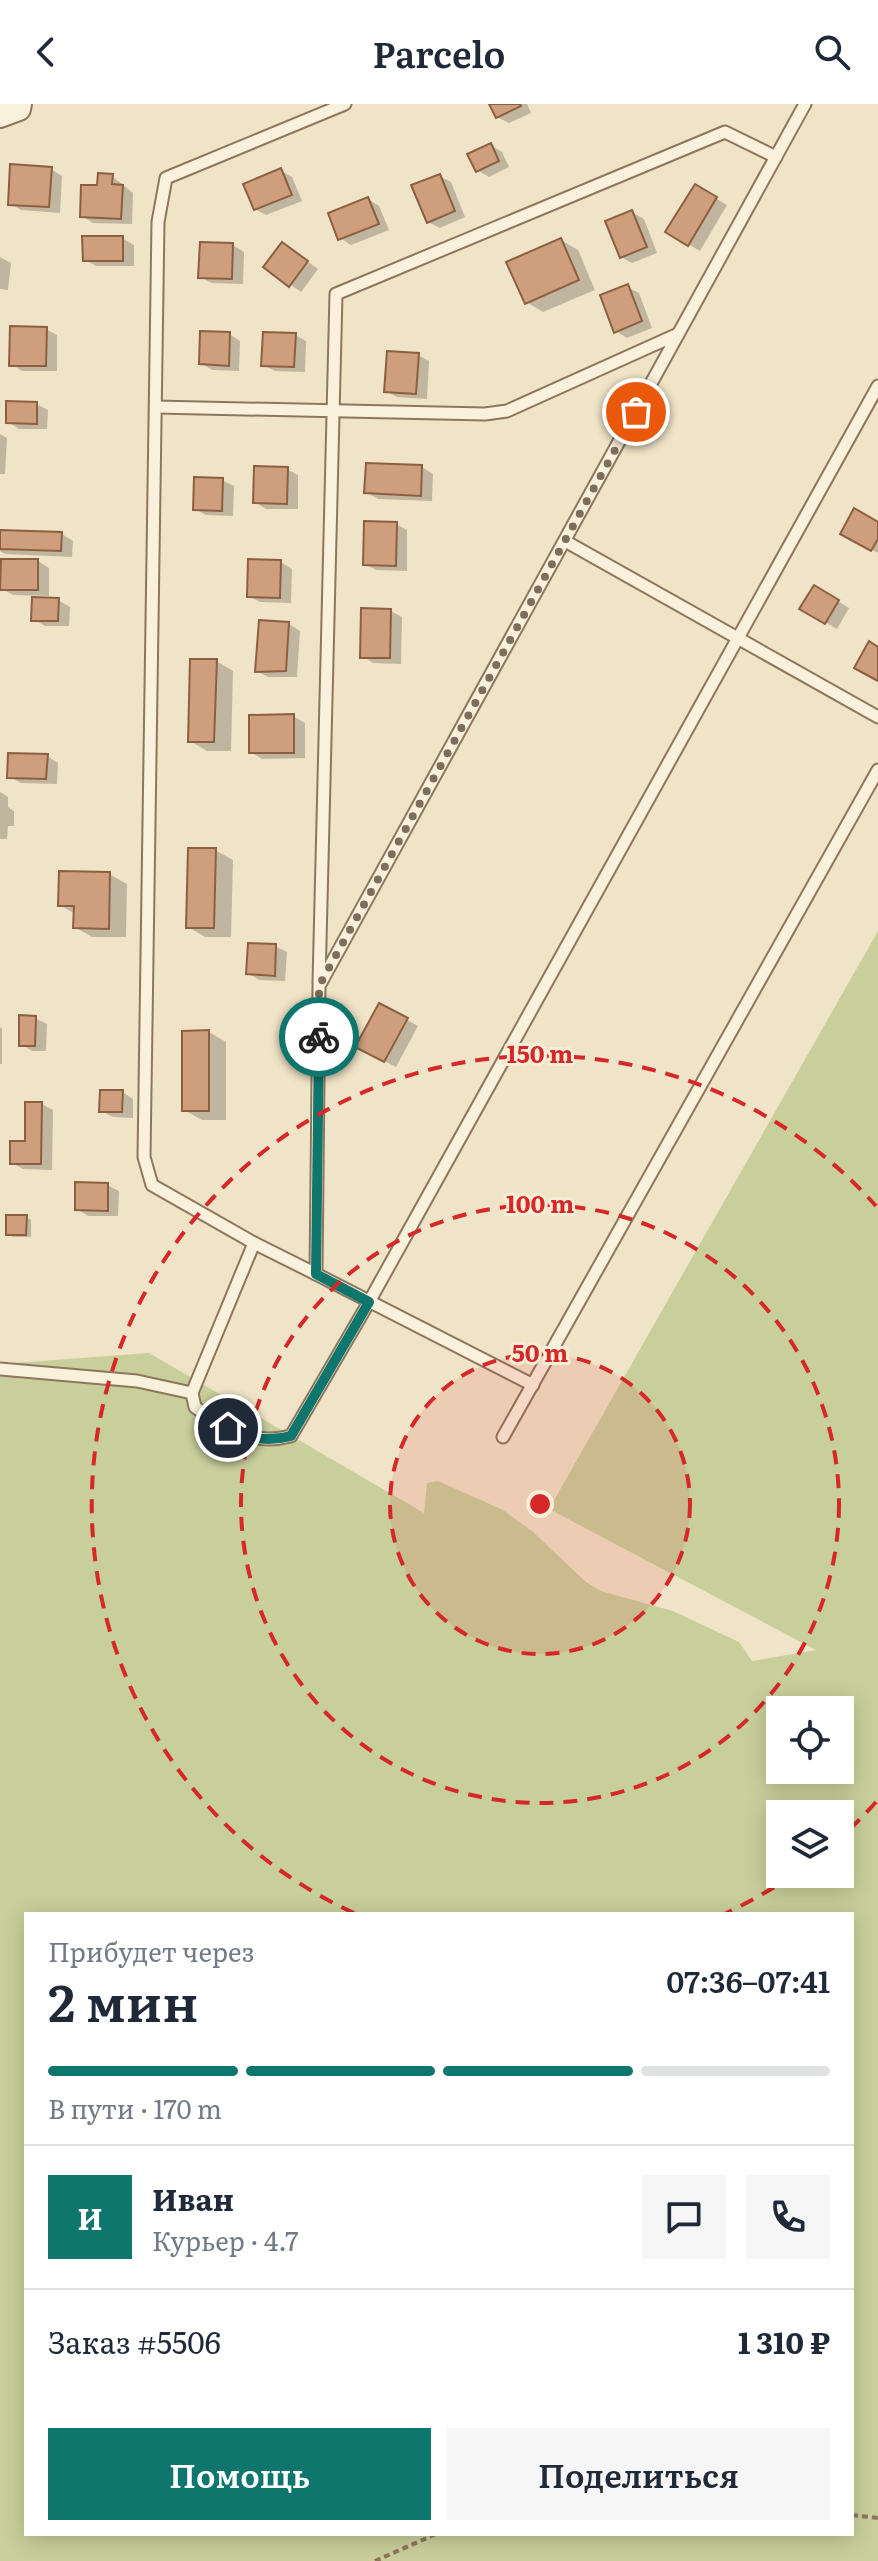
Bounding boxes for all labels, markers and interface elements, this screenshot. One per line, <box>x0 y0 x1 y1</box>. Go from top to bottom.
text: Parcelo <box>372 26 506 79</box>
icon: back <box>24 30 68 74</box>
icon: search <box>810 30 854 74</box>
pin <box>602 378 670 446</box>
icon: bag <box>614 390 658 434</box>
courier <box>279 997 359 1077</box>
icon: bike <box>297 1015 341 1059</box>
text: 150 m <box>507 1035 573 1070</box>
text: 100 m <box>506 1185 574 1220</box>
text: 50 m <box>512 1334 568 1369</box>
pin <box>194 1394 262 1462</box>
icon: home <box>206 1406 250 1450</box>
centre of rings <box>526 1490 554 1518</box>
map controls <box>766 1696 854 1888</box>
button: locate <box>766 1696 854 1784</box>
button: layers <box>766 1800 854 1888</box>
text: Прибудет через <box>48 1931 254 1970</box>
text: 07:36–07:41 <box>666 1958 830 2002</box>
text: 2 мин <box>48 1961 198 2038</box>
text: В пути · 170 m <box>48 2088 222 2127</box>
button: chat <box>642 2175 726 2259</box>
button: phone <box>746 2175 830 2259</box>
text: Иван <box>152 2176 234 2220</box>
text: И <box>77 2195 103 2239</box>
text: Курьер · 4.7 <box>152 2220 299 2259</box>
text: Заказ #5506 <box>48 2319 221 2363</box>
text: 1 310 ₽ <box>738 2319 830 2363</box>
button: Помощь <box>48 2428 431 2520</box>
button: Поделиться <box>447 2428 830 2520</box>

